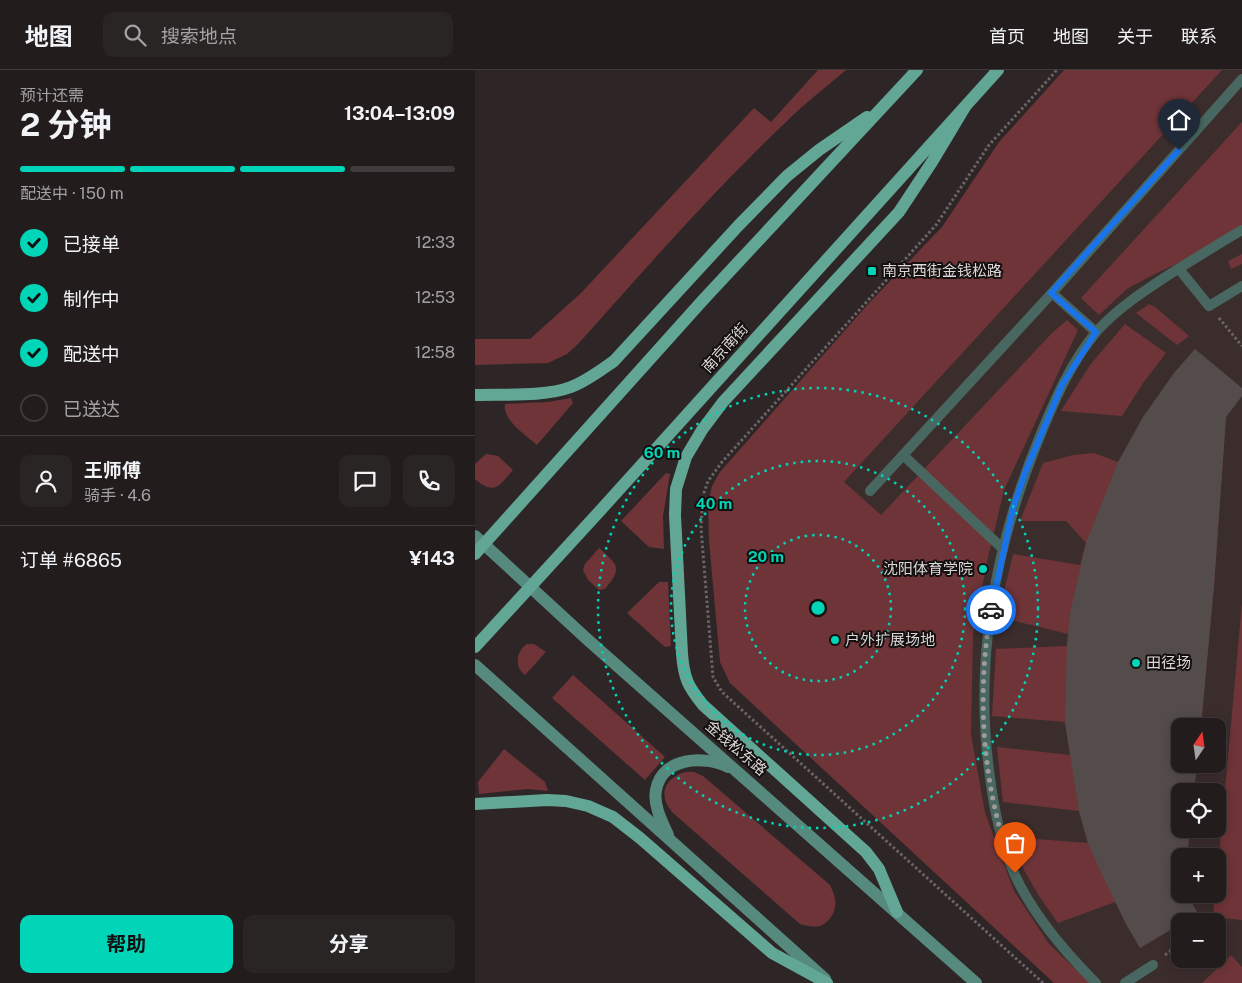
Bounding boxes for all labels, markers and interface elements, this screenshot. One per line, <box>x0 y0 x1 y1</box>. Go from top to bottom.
search box <box>103 12 453 57</box>
icon: search <box>121 21 149 49</box>
text: 地图 <box>25 22 73 50</box>
text: 搜索地点 <box>161 25 237 47</box>
text: 首页 <box>989 26 1025 47</box>
text: 地图 <box>1053 26 1089 47</box>
text: 关于 <box>1117 26 1153 47</box>
text: 联系 <box>1181 26 1217 47</box>
text: 预计还需 <box>20 86 84 105</box>
pin <box>1158 99 1200 150</box>
text: 13:04–13:09 <box>344 102 455 124</box>
text: 2 分钟 <box>20 106 112 143</box>
icon: home <box>1165 106 1193 134</box>
text: 配送中 · 150 m <box>20 184 124 203</box>
icon: check <box>20 229 48 257</box>
text: 已接单 <box>63 233 120 255</box>
text: 12:33 <box>415 233 455 252</box>
place label: 南京西街金钱松路 <box>882 262 1002 279</box>
marker: 南京西街金钱松路 <box>866 265 878 277</box>
icon: check <box>20 284 48 312</box>
text: 制作中 <box>63 288 120 310</box>
text: 12:53 <box>415 288 455 307</box>
street label: 南京南街 <box>698 320 751 376</box>
icon: check <box>20 339 48 367</box>
text: 配送中 <box>63 343 120 365</box>
text: 12:58 <box>415 343 455 362</box>
text: 已送达 <box>63 398 120 420</box>
text: 60 m <box>644 444 680 461</box>
button: person <box>20 455 72 507</box>
button: chat <box>339 455 391 507</box>
button: phone <box>403 455 455 507</box>
text: 王师傅 <box>84 459 141 481</box>
text: 骑手 · 4.6 <box>84 486 151 505</box>
text: 40 m <box>696 495 732 512</box>
text: ¥143 <box>409 547 455 569</box>
text: 20 m <box>748 548 784 565</box>
text: 订单 #6865 <box>20 549 122 571</box>
place label: 沈阳体育学院 <box>883 560 973 577</box>
marker: 沈阳体育学院 <box>977 563 989 575</box>
courier <box>966 585 1016 635</box>
icon: car <box>977 596 1005 624</box>
centre of rings <box>809 599 827 617</box>
place label: 户外扩展场地 <box>845 631 935 648</box>
marker: 户外扩展场地 <box>829 634 841 646</box>
place label: 田径场 <box>1146 654 1191 671</box>
marker: 田径场 <box>1130 657 1142 669</box>
street label: 金钱松东路 <box>702 717 770 779</box>
north arrow <box>1171 718 1226 772</box>
map controls <box>1171 718 1226 968</box>
button: locate <box>1171 783 1226 838</box>
pin <box>994 822 1036 873</box>
icon: bag <box>1001 829 1029 857</box>
button: + <box>1171 848 1226 903</box>
button: − <box>1171 913 1226 968</box>
button: 帮助 <box>20 915 233 973</box>
button: 分享 <box>243 915 455 973</box>

